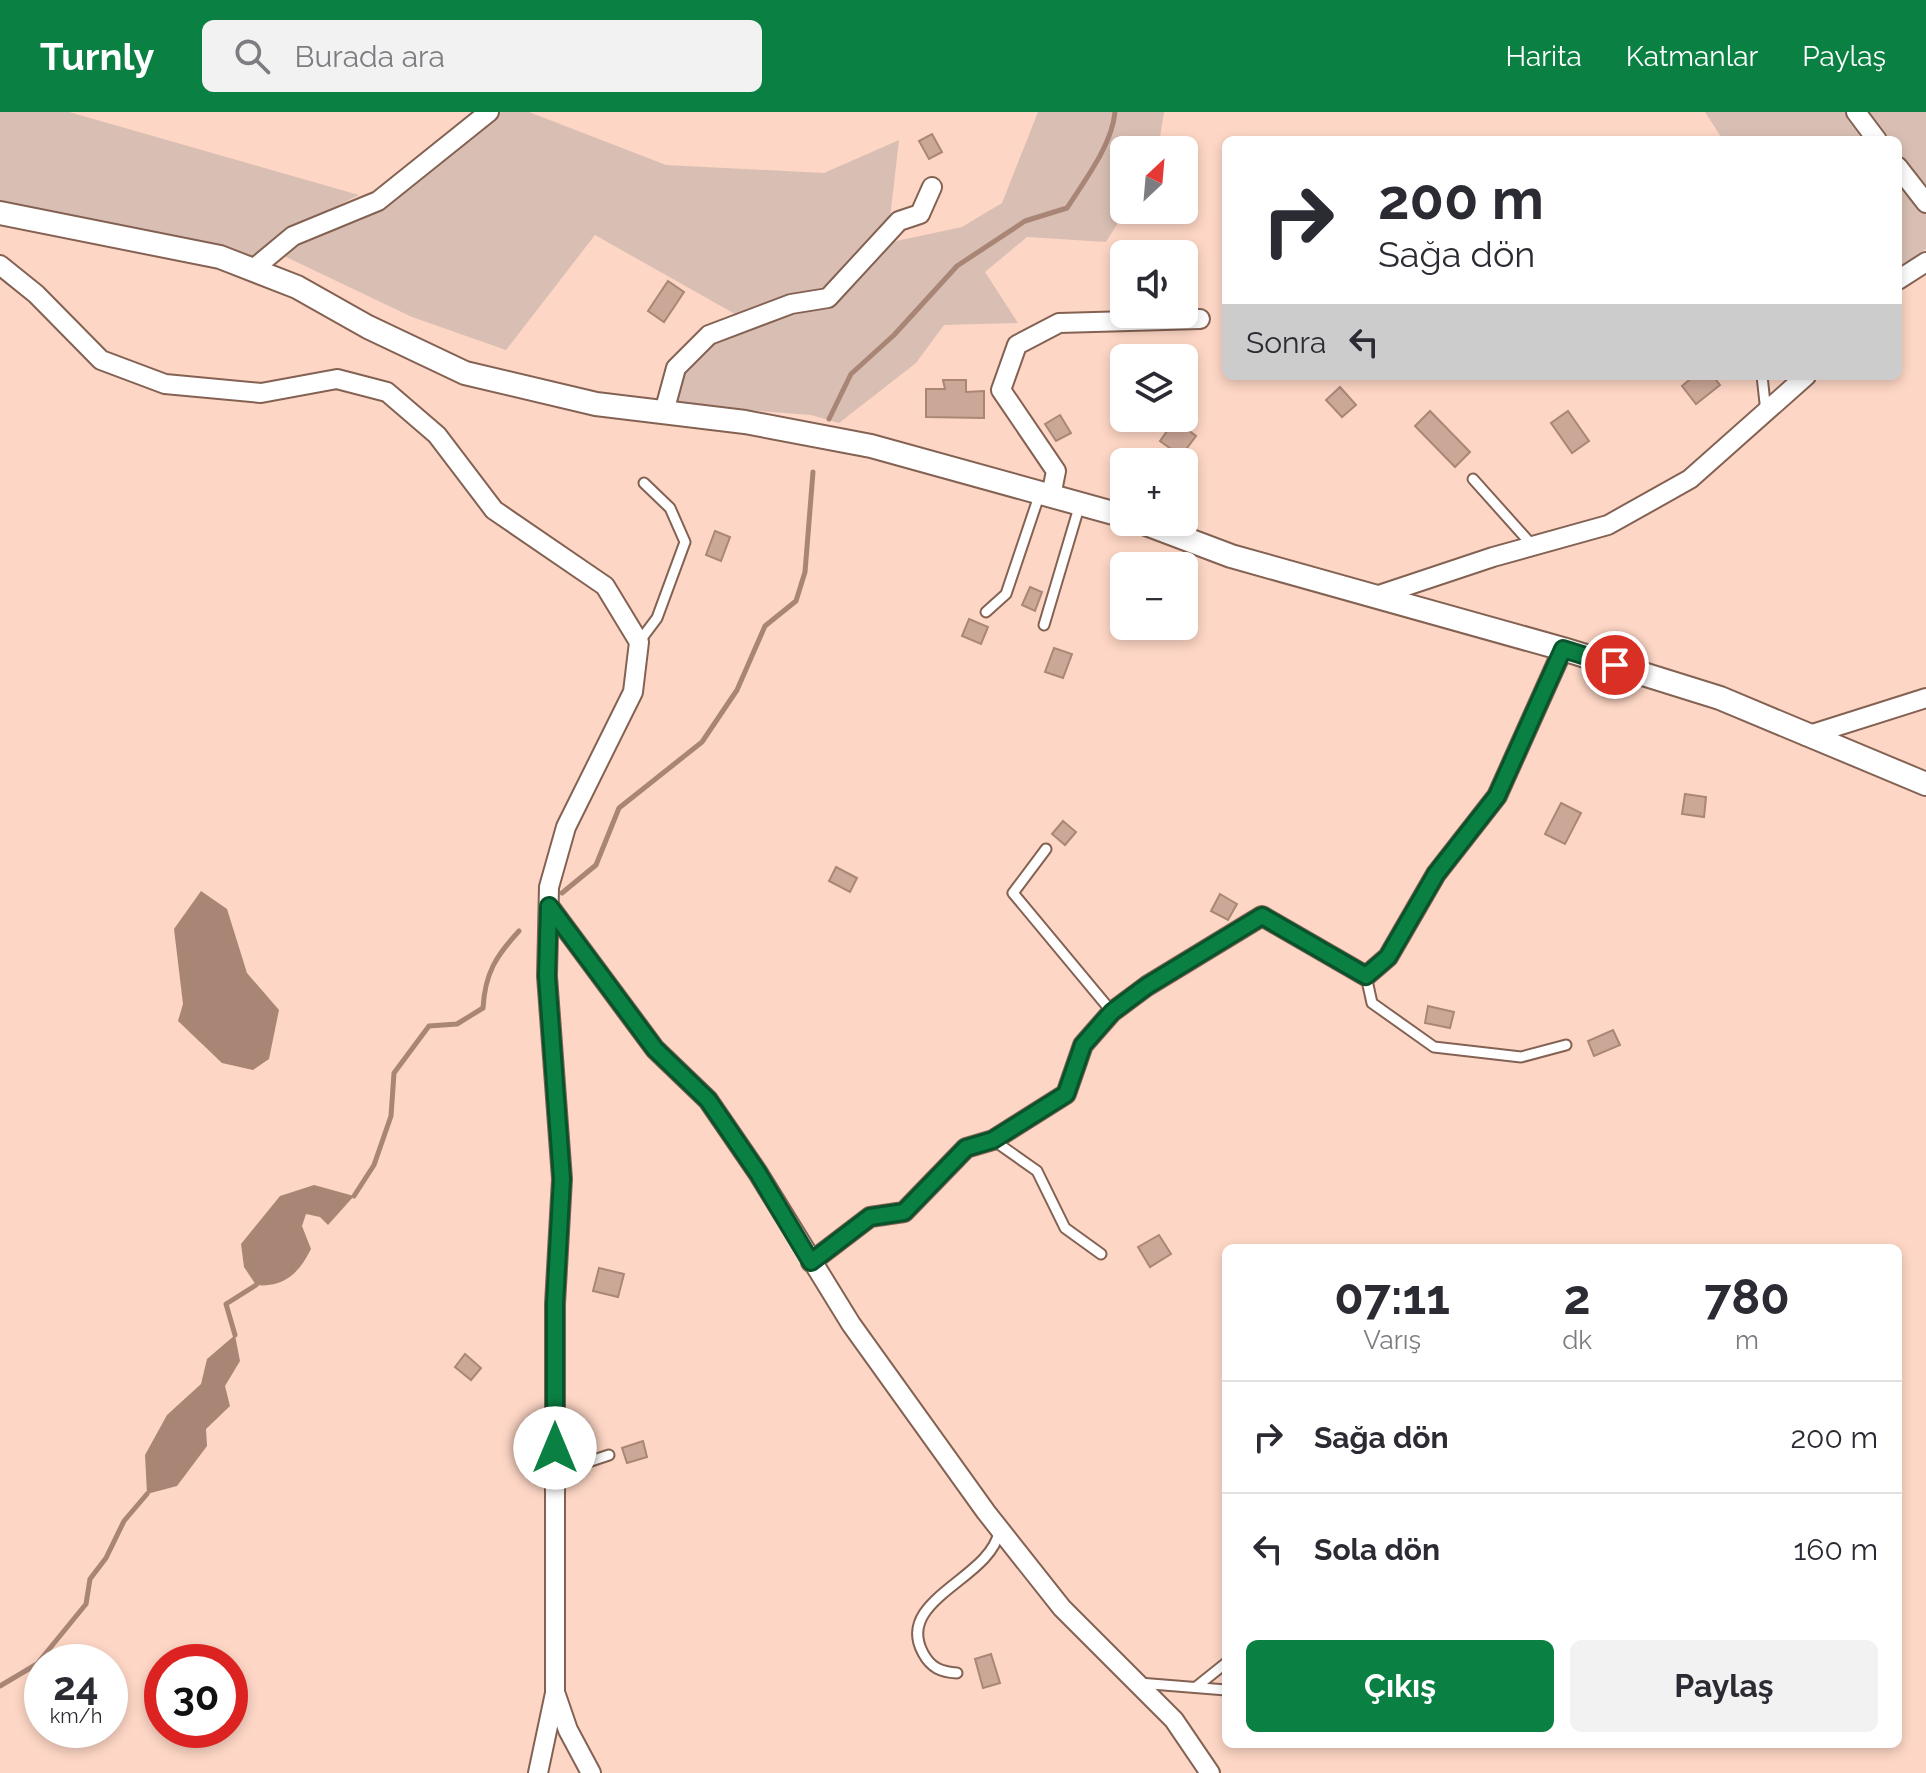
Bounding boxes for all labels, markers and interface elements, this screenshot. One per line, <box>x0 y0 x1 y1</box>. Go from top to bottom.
search box <box>202 20 762 92</box>
text: Turnly <box>40 34 154 79</box>
icon: search <box>230 34 274 78</box>
text: Burada ara <box>294 39 445 74</box>
text: Harita <box>1505 40 1582 73</box>
text: Katmanlar <box>1626 40 1758 73</box>
text: Paylaş <box>1802 40 1886 73</box>
north arrow <box>1110 136 1198 224</box>
map controls <box>1110 136 1198 640</box>
text: 200 m <box>1378 166 1544 232</box>
icon: right <box>1246 168 1350 272</box>
text: Sağa dön <box>1378 233 1535 275</box>
button: sound <box>1110 240 1198 328</box>
icon: left <box>1342 320 1386 364</box>
text: Sonra <box>1246 325 1326 360</box>
button: layers <box>1110 344 1198 432</box>
button: + <box>1110 448 1198 536</box>
button: − <box>1110 552 1198 640</box>
pin <box>1581 631 1649 699</box>
icon: arrive <box>1593 643 1637 687</box>
text: 07:11 <box>1334 1269 1450 1325</box>
text: 2 <box>1564 1269 1591 1325</box>
text: 780 <box>1704 1269 1790 1325</box>
text: Varış <box>1363 1325 1421 1355</box>
text: dk <box>1562 1325 1592 1355</box>
text: m <box>1735 1325 1759 1355</box>
position arrow <box>513 1406 597 1490</box>
icon: right <box>1246 1415 1290 1459</box>
text: Sağa dön <box>1314 1420 1449 1455</box>
text: 200 m <box>1790 1420 1878 1455</box>
icon: left <box>1246 1527 1290 1571</box>
text: Sola dön <box>1314 1532 1440 1567</box>
text: 160 m <box>1793 1532 1878 1567</box>
button: Çıkış <box>1246 1640 1554 1732</box>
button: Paylaş <box>1570 1640 1878 1732</box>
speed limit sign: 30 <box>144 1644 248 1748</box>
text: 24 <box>53 1662 99 1709</box>
text: km/h <box>50 1704 102 1728</box>

